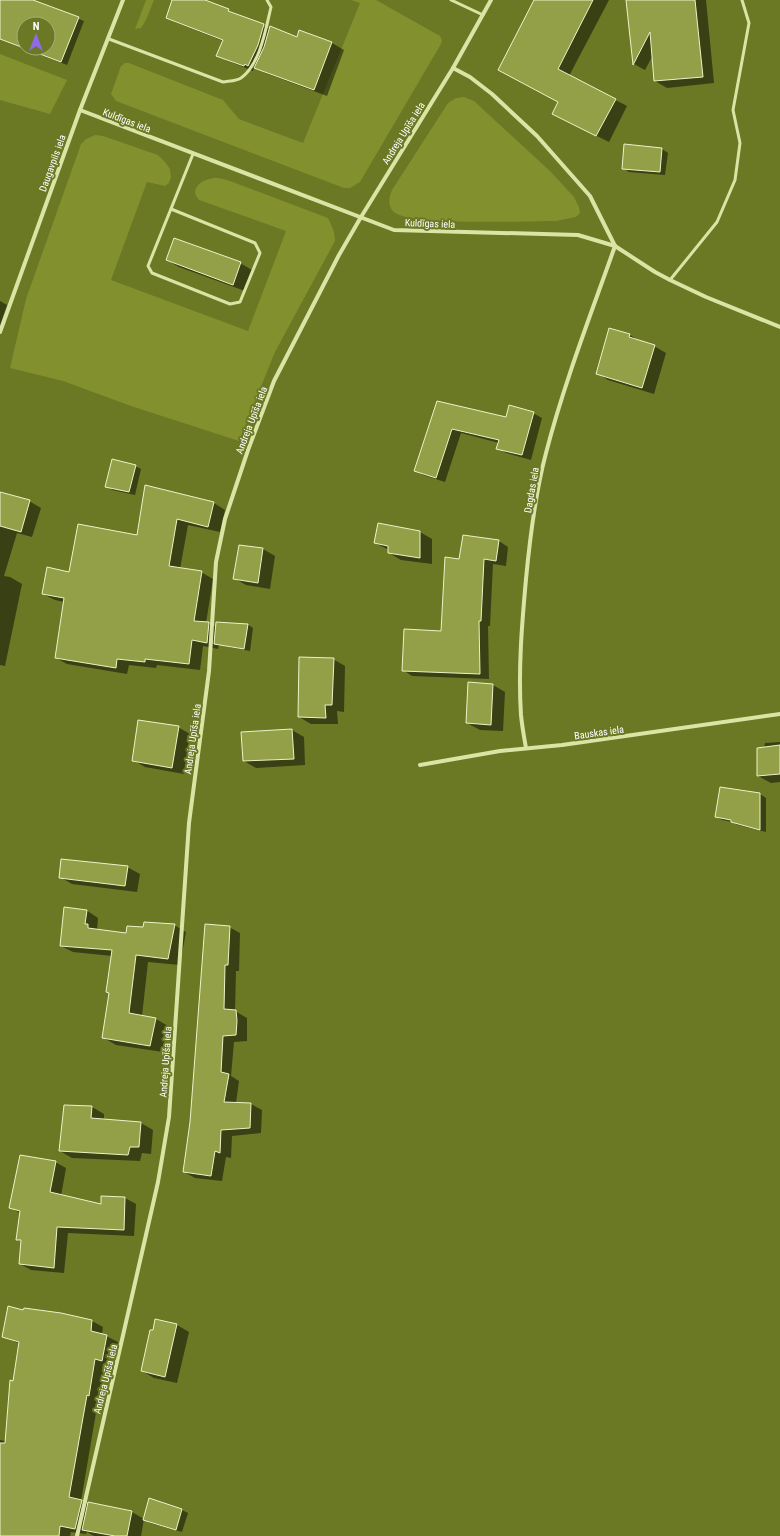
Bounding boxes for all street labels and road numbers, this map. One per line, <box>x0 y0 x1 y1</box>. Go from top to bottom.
street label: Andreja Upīša iela <box>380 100 427 166</box>
street label: Kuldīgas iela <box>101 106 153 135</box>
street label: Daugavpils iela <box>37 133 68 193</box>
street label: Kuldīgas iela <box>405 217 456 230</box>
street label: Andreja Upīša iela <box>234 385 269 455</box>
street label: Dagdas iela <box>522 466 541 514</box>
street label: Andreja Upīša iela <box>182 703 203 775</box>
street label: Bauskas iela <box>574 724 625 741</box>
street label: Andreja Upīša iela <box>158 1026 173 1098</box>
street label: Andreja Upīša iela <box>92 1343 119 1415</box>

